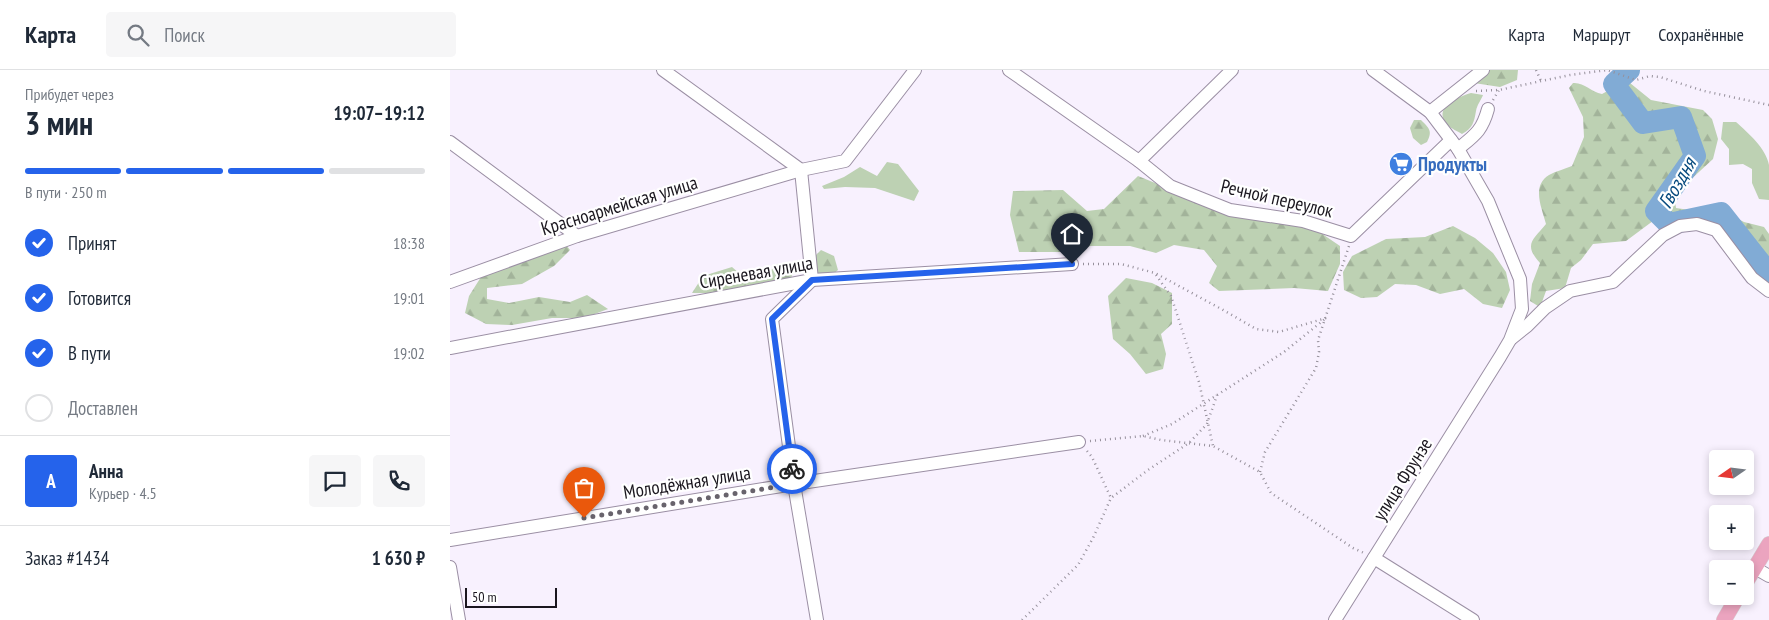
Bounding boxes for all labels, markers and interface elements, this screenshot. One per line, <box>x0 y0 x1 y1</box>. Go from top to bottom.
search box <box>106 12 456 57</box>
text: Карта <box>25 19 76 50</box>
icon: search <box>124 21 152 49</box>
text: Поиск <box>164 23 205 47</box>
text: Карта <box>1508 23 1545 46</box>
text: Маршрут <box>1573 23 1630 46</box>
text: Сохранённые <box>1658 23 1744 46</box>
text: Прибудет через <box>25 84 114 104</box>
text: 19:07–19:12 <box>333 101 425 125</box>
text: 3 мин <box>25 102 93 144</box>
supermarket icon: Продукты <box>1388 151 1414 177</box>
water label: Гвоздня <box>1652 151 1703 213</box>
place label: Продукты <box>1418 152 1487 176</box>
street label: Красноармейская улица <box>538 170 700 240</box>
street label: Речной переулок <box>1219 173 1336 223</box>
text: В пути · 250 m <box>25 182 107 202</box>
pin <box>1051 213 1093 264</box>
icon: home <box>1058 220 1086 248</box>
icon: check <box>25 229 53 257</box>
text: Принят <box>68 231 116 255</box>
text: 18:38 <box>393 233 425 253</box>
street label: Сиреневая улица <box>697 250 815 294</box>
icon: check <box>25 284 53 312</box>
text: Готовится <box>68 286 131 310</box>
text: 19:01 <box>393 288 425 308</box>
icon: check <box>25 339 53 367</box>
text: В пути <box>68 341 111 365</box>
text: 19:02 <box>393 343 425 363</box>
text: Доставлен <box>68 396 138 420</box>
street label: улица Фрунзе <box>1367 433 1437 525</box>
courier <box>767 444 817 494</box>
north arrow <box>1709 450 1754 495</box>
map controls <box>1709 450 1754 605</box>
button: chat <box>309 455 361 507</box>
button: phone <box>373 455 425 507</box>
icon: bike <box>778 455 806 483</box>
text: Анна <box>89 459 123 483</box>
street label: Молодёжная улица <box>622 460 752 504</box>
pin <box>563 467 605 518</box>
text: А <box>46 469 56 493</box>
icon: bag <box>570 474 598 502</box>
text: Курьер · 4.5 <box>89 483 157 503</box>
button: + <box>1709 505 1754 550</box>
text: Заказ #1434 <box>25 546 109 570</box>
text: 1 630 ₽ <box>372 546 425 570</box>
button: − <box>1709 560 1754 605</box>
scale bar <box>465 585 558 608</box>
text: 50 m <box>472 588 497 606</box>

